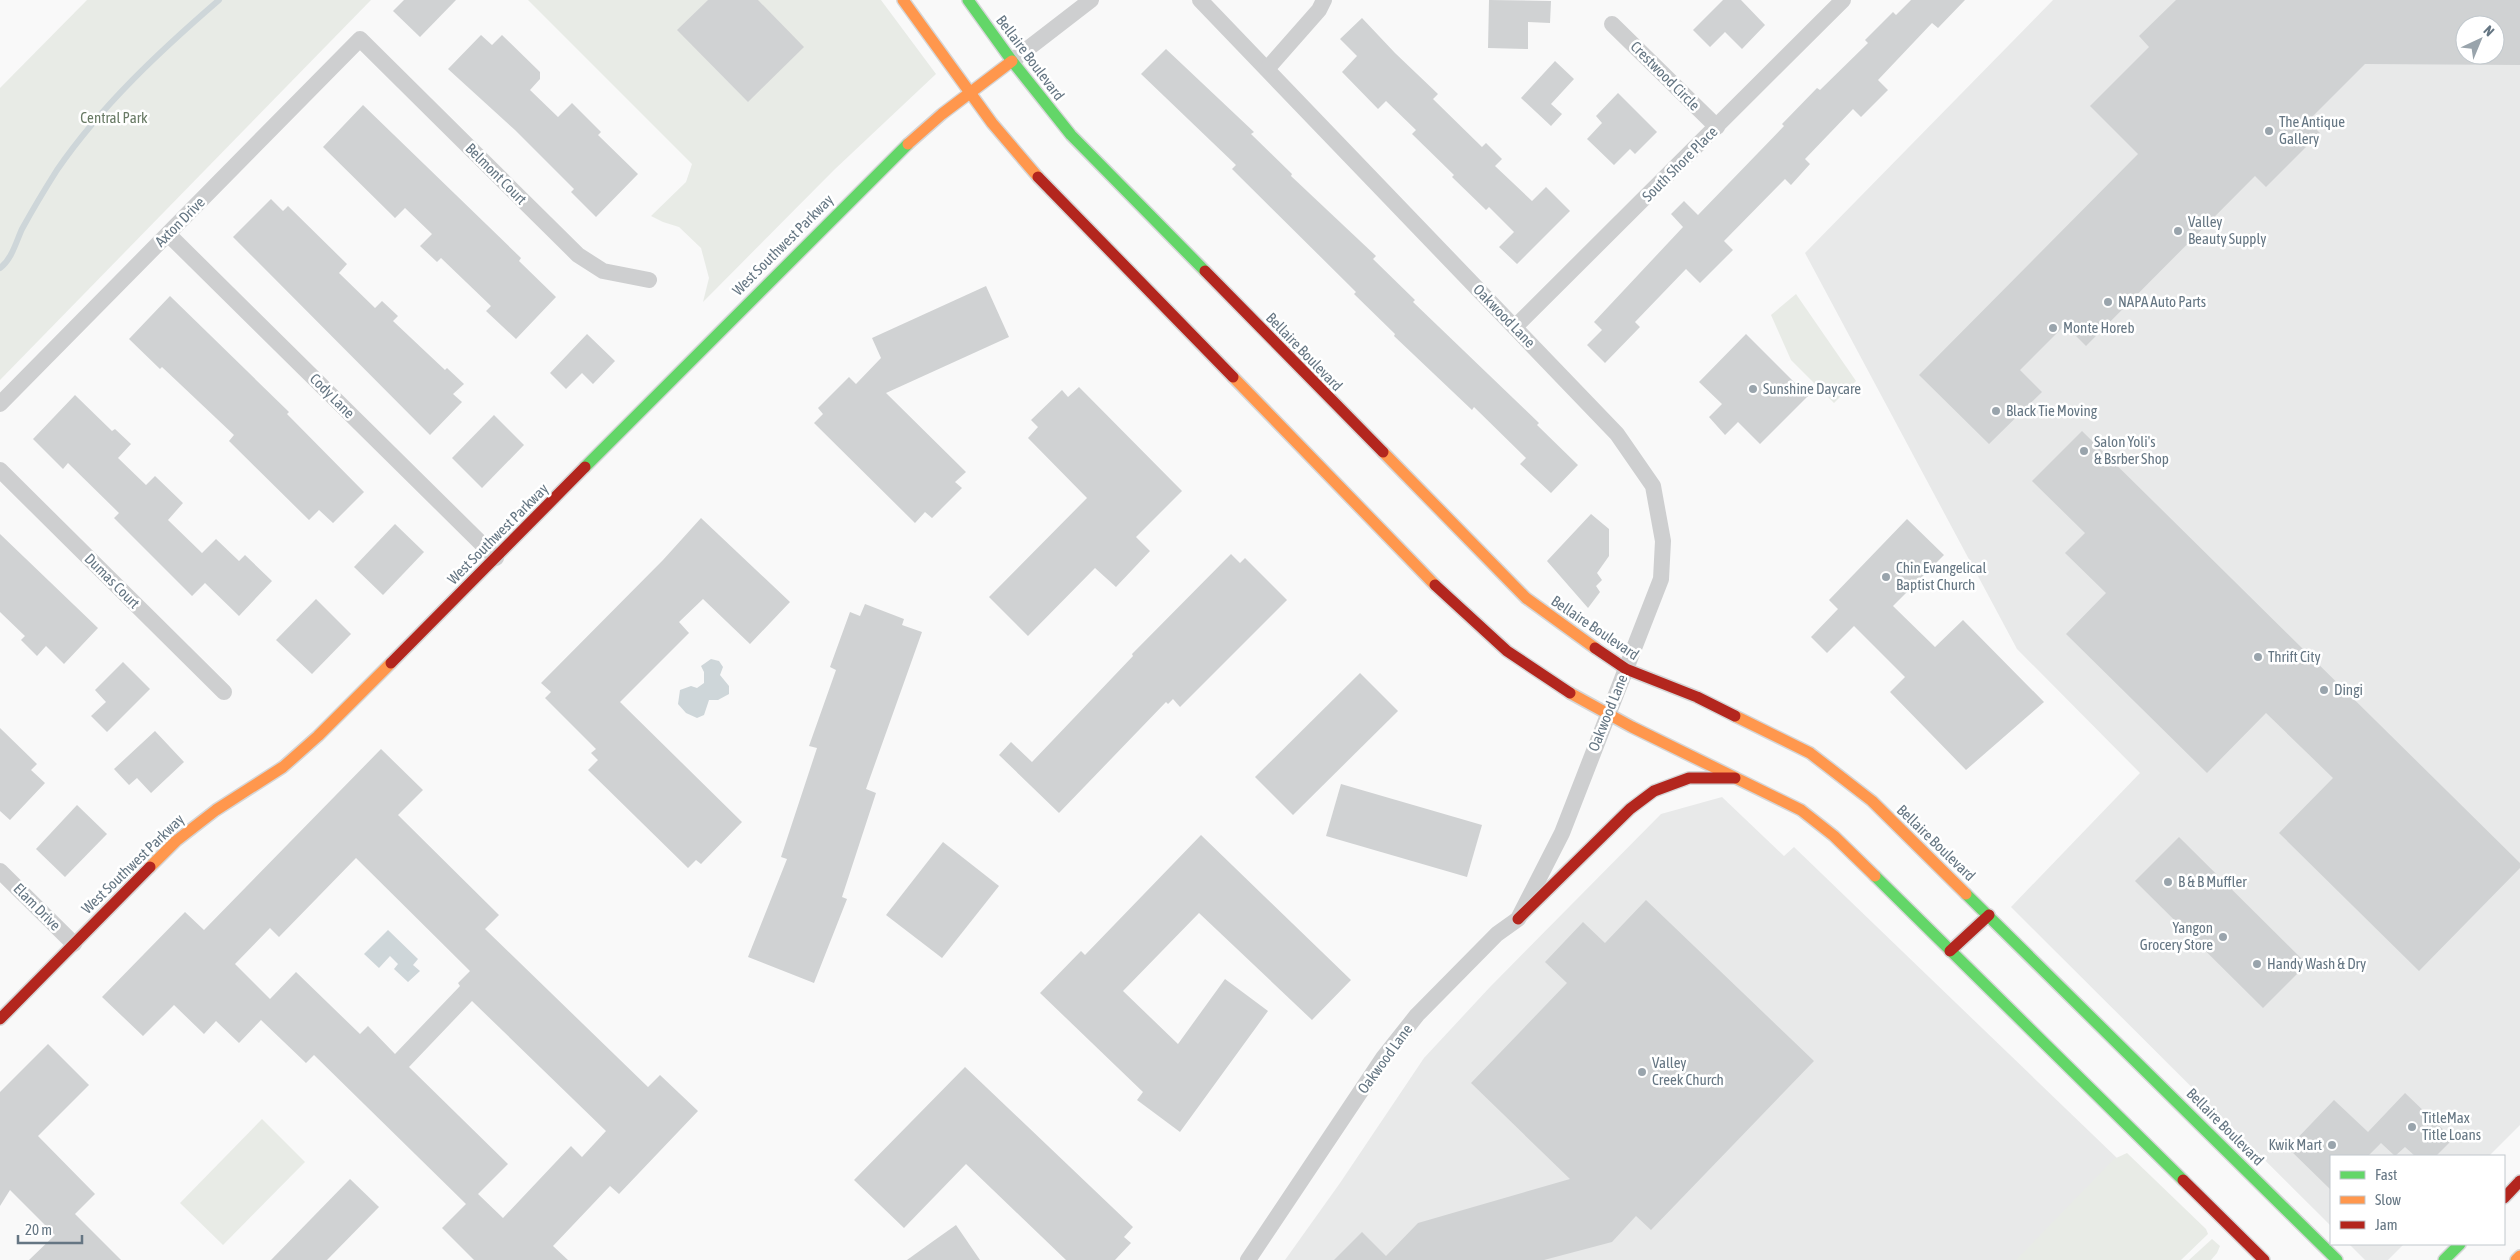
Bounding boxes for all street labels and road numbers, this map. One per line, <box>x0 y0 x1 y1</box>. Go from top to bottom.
street label: Bellaire Boulevard <box>993 12 1068 104</box>
street label: Crestwood Circle <box>1627 38 1703 114</box>
street label: South Shore Place <box>1639 123 1721 205</box>
street label: Belmont Court <box>462 140 530 208</box>
street label: West Southwest Parkway <box>729 191 837 299</box>
street label: Axton Drive <box>151 193 208 250</box>
street label: Oakwood Lane <box>1470 281 1539 351</box>
street label: Bellaire Boulevard <box>1263 309 1346 394</box>
street label: Cody Lane <box>307 370 358 422</box>
street label: West Southwest Parkway <box>444 480 552 588</box>
street label: Dumas Court <box>81 550 143 612</box>
street label: Bellaire Boulevard <box>1548 592 1642 663</box>
street label: Oakwood Lane <box>1584 672 1631 754</box>
street label: Bellaire Boulevard <box>1894 801 1979 884</box>
street label: West Southwest Parkway <box>78 810 187 917</box>
street label: Elam Drive <box>10 880 64 934</box>
street label: Oakwood Lane <box>1354 1021 1415 1097</box>
street label: Bellaire Boulevard <box>2183 1085 2267 1169</box>

